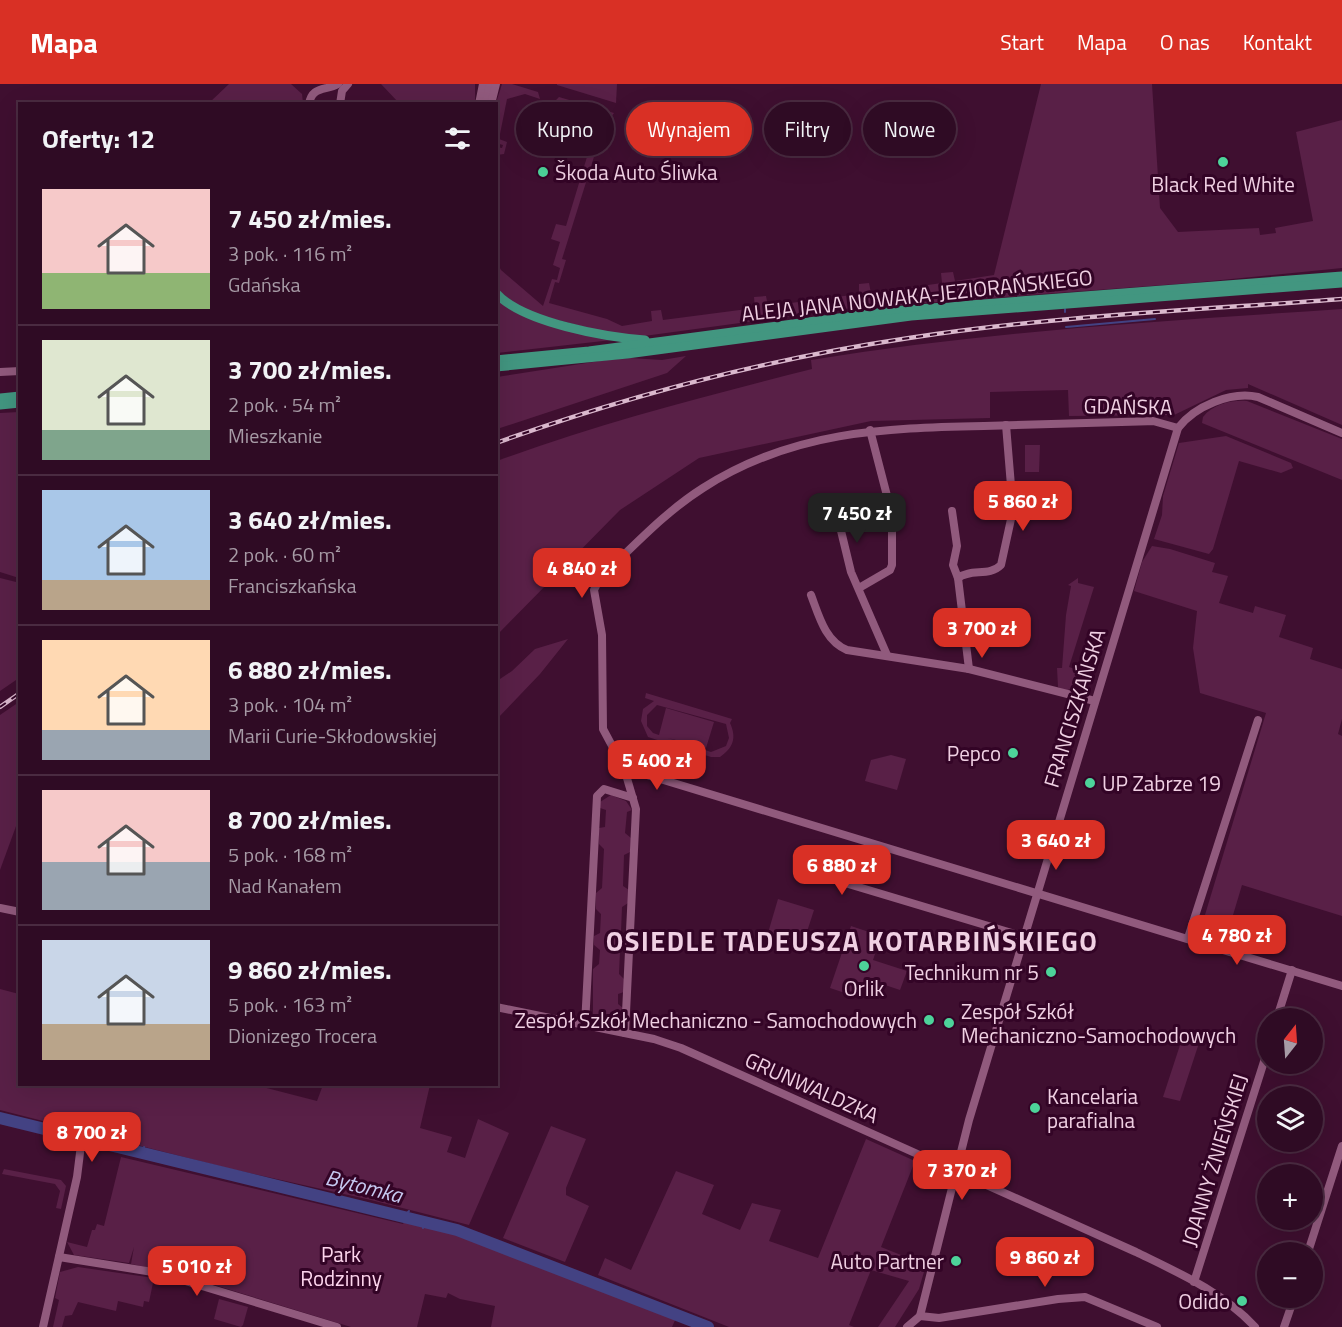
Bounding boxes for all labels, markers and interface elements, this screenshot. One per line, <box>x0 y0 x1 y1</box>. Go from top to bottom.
text: Mapa <box>30 21 98 64</box>
text: Start <box>1000 26 1044 58</box>
text: Mapa <box>1077 26 1127 58</box>
text: O nas <box>1160 26 1210 58</box>
text: Kontakt <box>1243 26 1312 58</box>
chip: Kupno <box>516 102 614 156</box>
chip: Wynajem <box>626 102 752 156</box>
chip: Filtry <box>764 102 851 156</box>
chip: Nowe <box>863 102 956 156</box>
text: Oferty: 12 <box>42 119 155 158</box>
icon: filters <box>441 122 474 155</box>
marker: Black Red White <box>1216 155 1230 169</box>
place label: Škoda Auto Śliwka <box>555 156 718 188</box>
marker: Škoda Auto Śliwka <box>536 165 550 179</box>
place label: Black Red White <box>1151 168 1295 200</box>
text: 7 450 zł/mies. <box>228 199 392 238</box>
icon: home <box>90 213 162 285</box>
text: 3 pok. · 116 m² <box>228 238 352 269</box>
street label: ALEJA JANA NOWAKA-JEZIORAŃSKIEGO <box>740 261 1094 329</box>
text: Gdańska <box>228 269 301 300</box>
text: 3 700 zł/mies. <box>228 350 392 389</box>
icon: home <box>90 364 162 436</box>
text: 2 pok. · 54 m² <box>228 389 341 420</box>
street label: GDAŃSKA <box>1083 389 1173 423</box>
text: Mieszkanie <box>228 420 322 451</box>
pin: 5 860 zł <box>961 481 1085 532</box>
text: 5 860 zł <box>988 485 1058 516</box>
pin: 7 450 zł <box>795 493 919 544</box>
text: 7 450 zł <box>822 497 892 528</box>
text: 3 640 zł/mies. <box>228 500 392 539</box>
icon: home <box>90 514 162 586</box>
text: 2 pok. · 60 m² <box>228 539 341 570</box>
pin: 4 840 zł <box>520 548 644 599</box>
text: 4 840 zł <box>547 552 617 583</box>
text: Franciszkańska <box>228 570 356 601</box>
pin: 3 700 zł <box>920 608 1044 659</box>
text: 3 700 zł <box>947 612 1017 643</box>
street label: FRANCISZKAŃSKA <box>1035 624 1113 791</box>
text: 6 880 zł/mies. <box>228 650 392 689</box>
icon: home <box>90 664 162 736</box>
text: 3 pok. · 104 m² <box>228 689 352 720</box>
text: Marii Curie-Skłodowskiej <box>228 720 437 751</box>
place label: Pepco <box>947 737 1001 769</box>
pin: 5 400 zł <box>595 740 719 791</box>
text: 5 400 zł <box>622 744 692 775</box>
marker: Pepco <box>1006 746 1020 760</box>
place label: UP Zabrze 19 <box>1102 767 1221 799</box>
marker: UP Zabrze 19 <box>1083 776 1097 790</box>
text: 8 700 zł/mies. <box>228 800 392 839</box>
icon: home <box>90 814 162 886</box>
pin: 3 640 zł <box>994 820 1118 871</box>
text: 3 640 zł <box>1021 824 1091 855</box>
text: 5 pok. · 168 m² <box>228 839 352 870</box>
pin: 6 880 zł <box>780 845 904 896</box>
text: 6 880 zł <box>807 849 877 880</box>
text: Nad Kanałem <box>228 870 342 901</box>
pin: 4 780 zł <box>1175 915 1299 966</box>
text: 4 780 zł <box>1202 919 1272 950</box>
district label: OSIEDLE TADEUSZA KOTARBIŃSKIEGO <box>606 920 1098 961</box>
text: 9 860 zł/mies. <box>228 950 392 989</box>
place label: Technikum nr 5 <box>905 956 1039 988</box>
marker: Orlik <box>857 959 871 973</box>
icon: home <box>90 964 162 1036</box>
marker: Technikum nr 5 <box>1044 965 1058 979</box>
place label: Orlik <box>844 972 884 1004</box>
text: 5 pok. · 163 m² <box>228 989 352 1020</box>
place label: Zespół Szkół Mechaniczno-Samochodowych <box>961 995 1236 1051</box>
place label: Zespół Szkół Mechaniczno - Samochodowych <box>514 1004 917 1036</box>
north arrow <box>1257 1008 1323 1074</box>
map controls <box>1257 1008 1323 1308</box>
marker: Zespół Szkół Mechaniczno - Samochodowych <box>922 1013 936 1027</box>
marker: Zespół Szkół Mechaniczno-Samochodowych <box>942 1016 956 1030</box>
text: Dionizego Trocera <box>228 1020 377 1051</box>
street label: GRUNWALDZKA <box>740 1043 884 1131</box>
street label: JOANNY ŻNIEŃSKIEJ <box>1173 1070 1255 1250</box>
place label: Kancelaria parafialna <box>1047 1080 1139 1136</box>
button: layers <box>1257 1086 1323 1152</box>
marker: Kancelaria parafialna <box>1028 1101 1042 1115</box>
pin: 8 700 zł <box>30 1112 154 1163</box>
text: 8 700 zł <box>57 1116 127 1147</box>
pin: 7 370 zł <box>900 1150 1024 1201</box>
text: 7 370 zł <box>927 1154 997 1185</box>
water label: Bytomka <box>322 1160 408 1212</box>
button: + <box>1257 1164 1323 1230</box>
pin: 9 860 zł <box>983 1237 1107 1288</box>
park label: Park Rodzinny <box>300 1238 382 1294</box>
text: 9 860 zł <box>1010 1241 1080 1272</box>
button: − <box>1257 1242 1323 1308</box>
place label: Auto Partner <box>831 1245 944 1277</box>
pin: 5 010 zł <box>135 1246 259 1297</box>
text: 5 010 zł <box>162 1250 232 1281</box>
marker: Auto Partner <box>949 1254 963 1268</box>
place label: Odido <box>1178 1285 1230 1317</box>
marker: Odido <box>1235 1294 1249 1308</box>

